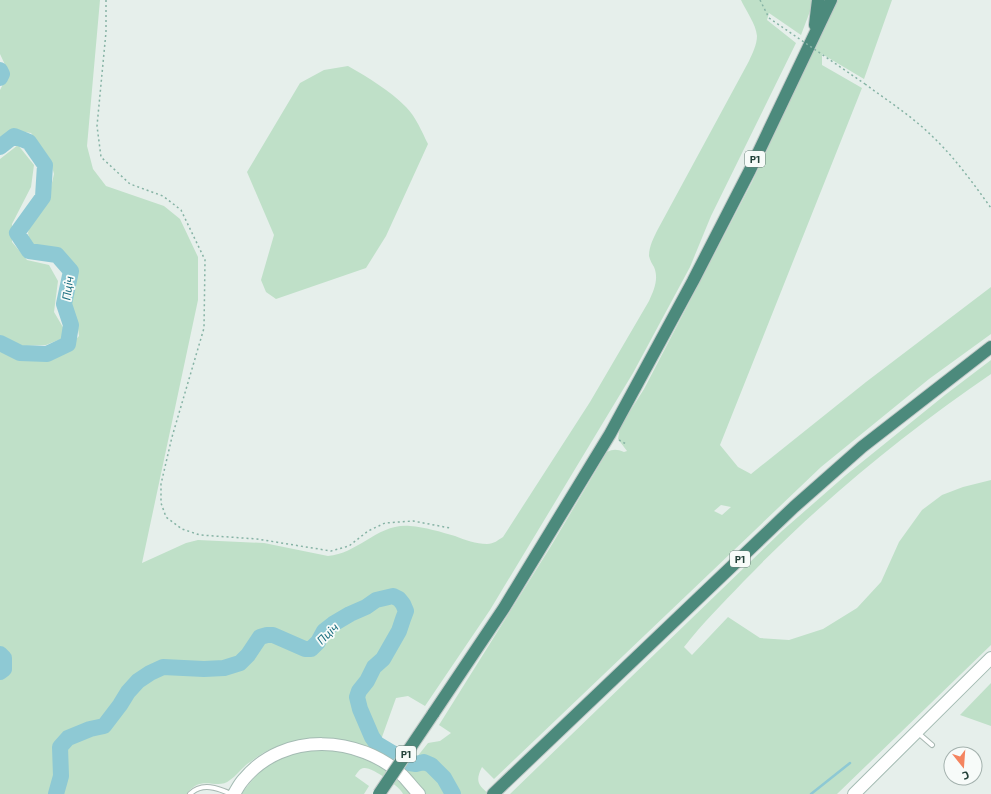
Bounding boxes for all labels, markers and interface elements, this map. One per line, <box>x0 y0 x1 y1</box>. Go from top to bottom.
road number: Р1 <box>745 151 765 167</box>
water label: Пціч <box>58 275 76 301</box>
road number: Р1 <box>730 551 750 567</box>
water label: Пціч <box>313 619 341 647</box>
road number: Р1 <box>396 746 416 762</box>
north arrow <box>943 746 983 786</box>
text: С <box>961 769 971 783</box>

